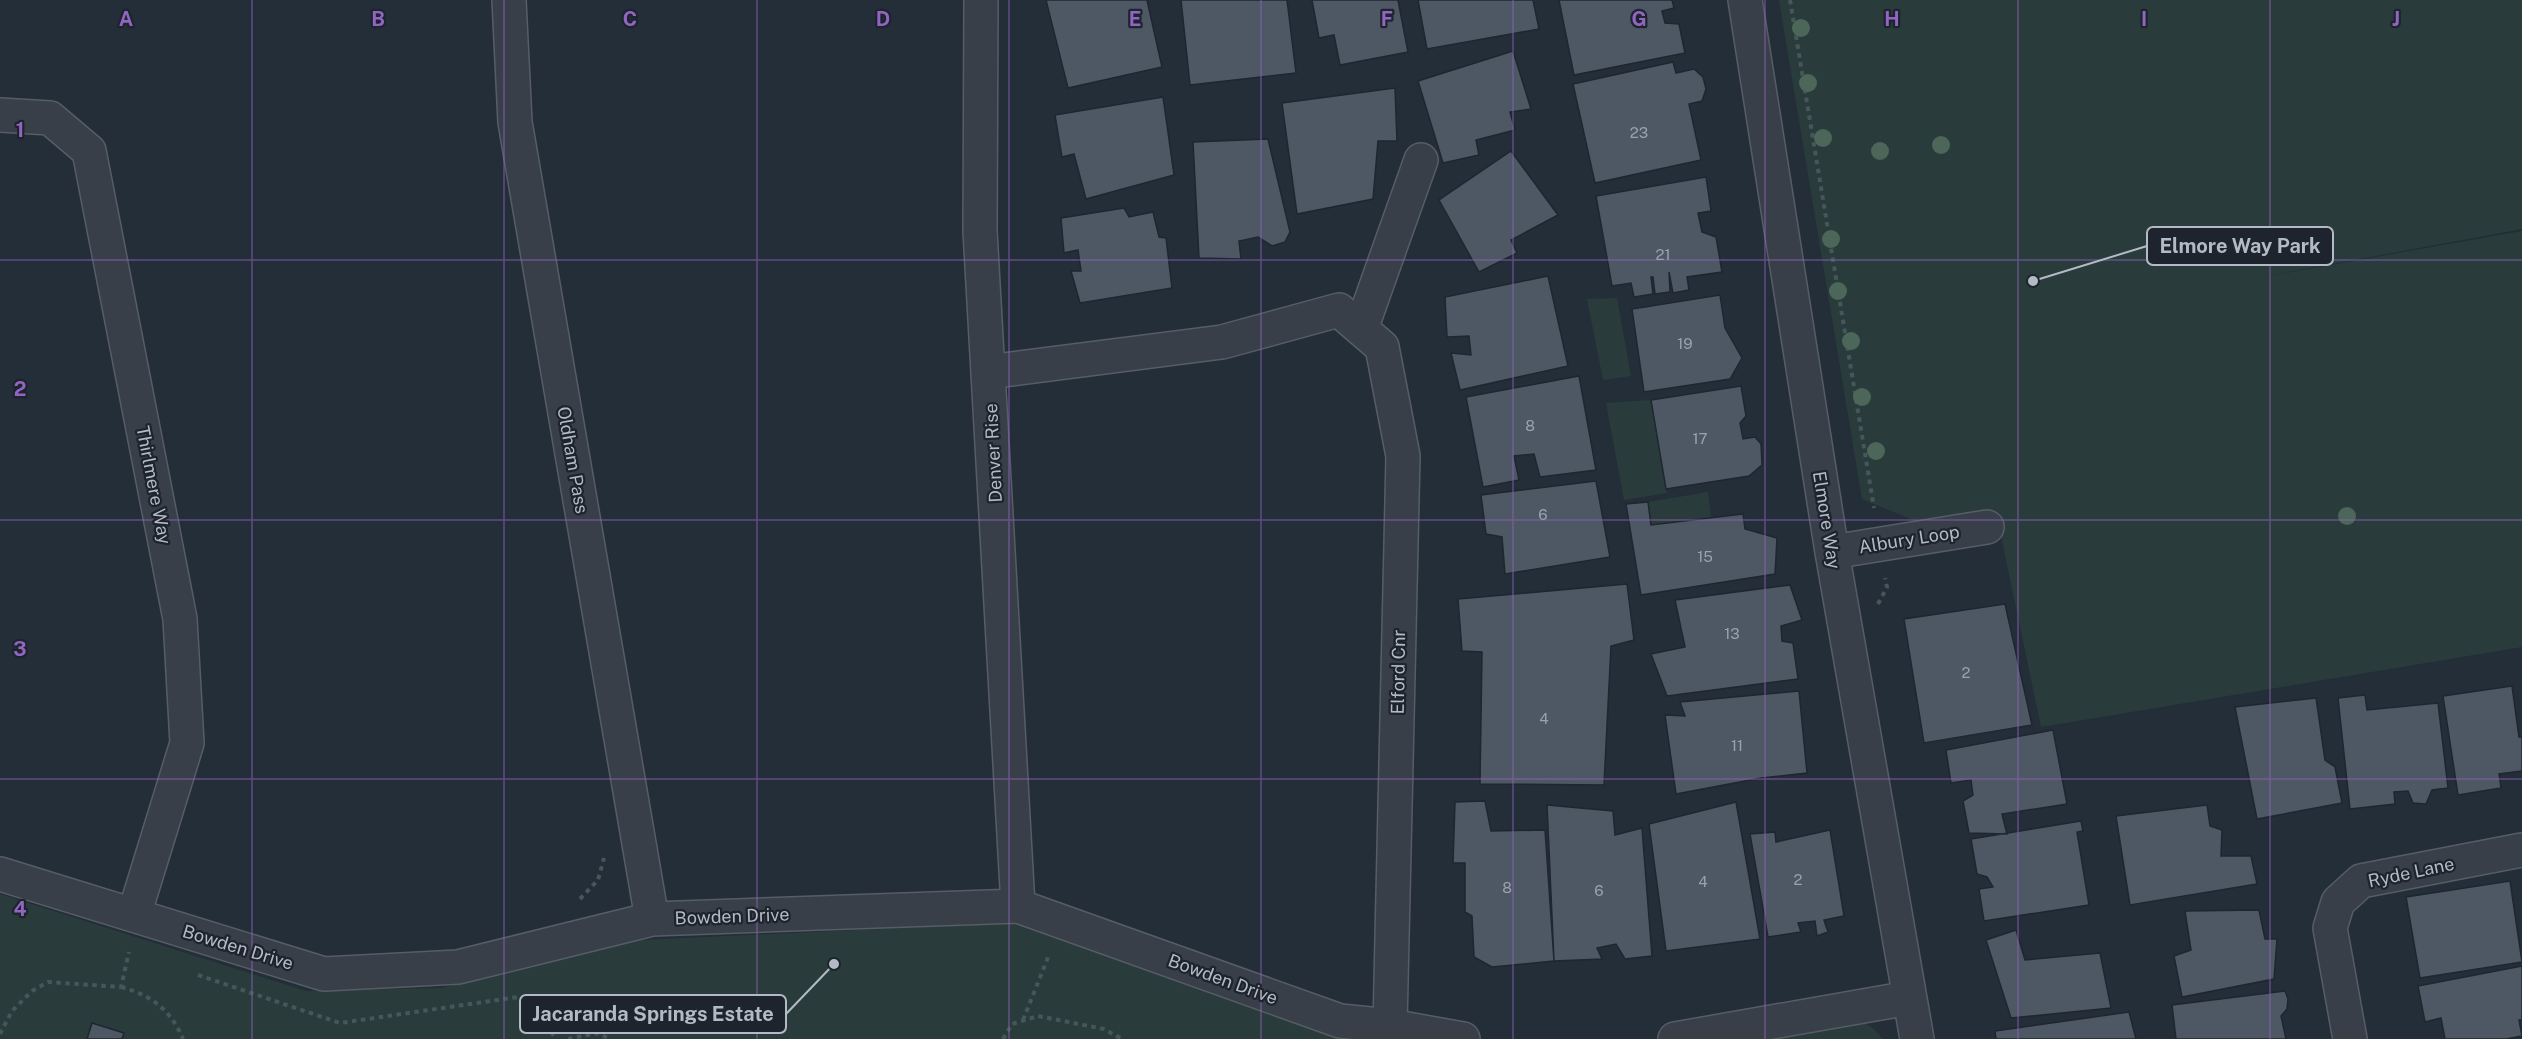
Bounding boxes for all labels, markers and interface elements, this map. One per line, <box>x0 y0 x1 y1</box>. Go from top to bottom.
text: A <box>119 7 133 31</box>
text: B <box>371 7 385 31</box>
text: C <box>623 7 637 31</box>
text: D <box>876 7 890 31</box>
text: E <box>1129 7 1141 31</box>
text: F <box>1381 7 1393 31</box>
text: G <box>1631 7 1647 31</box>
text: H <box>1884 7 1900 31</box>
text: I <box>2141 7 2147 31</box>
text: J <box>2392 7 2400 31</box>
text: 1 <box>16 118 24 142</box>
house number: 23 <box>1630 124 1648 141</box>
callout: Elmore Way Park <box>2147 227 2333 265</box>
text: Elmore Way Park <box>2159 234 2321 258</box>
house number: 21 <box>1655 246 1671 263</box>
house number: 19 <box>1677 335 1693 352</box>
text: 2 <box>14 377 26 401</box>
street label: Denver Rise <box>980 403 1006 503</box>
street label: Oldham Pass <box>553 405 593 515</box>
house number: 8 <box>1525 417 1535 434</box>
street label: Thirlmere Way <box>132 424 176 546</box>
house number: 17 <box>1692 430 1708 447</box>
street label: Elmore Way <box>1809 470 1845 571</box>
house number: 6 <box>1538 506 1548 523</box>
street label: Albury Loop <box>1857 521 1961 557</box>
house number: 15 <box>1697 548 1713 565</box>
house number: 13 <box>1724 625 1740 642</box>
street label: Elford Cnr <box>1387 629 1409 715</box>
text: 3 <box>13 637 27 661</box>
house number: 2 <box>1962 664 1971 681</box>
house number: 4 <box>1539 710 1549 727</box>
house number: 11 <box>1731 737 1743 754</box>
street label: Ryde Lane <box>2366 853 2456 891</box>
house number: 2 <box>1794 871 1803 888</box>
house number: 4 <box>1698 873 1708 890</box>
house number: 8 <box>1502 879 1512 896</box>
house number: 6 <box>1594 882 1604 899</box>
text: 4 <box>13 897 27 921</box>
street label: Bowden Drive <box>674 904 790 928</box>
street label: Bowden Drive <box>180 920 296 974</box>
street label: Bowden Drive <box>1165 949 1281 1009</box>
callout: Jacaranda Springs Estate <box>520 995 786 1033</box>
text: Jacaranda Springs Estate <box>532 1002 774 1026</box>

